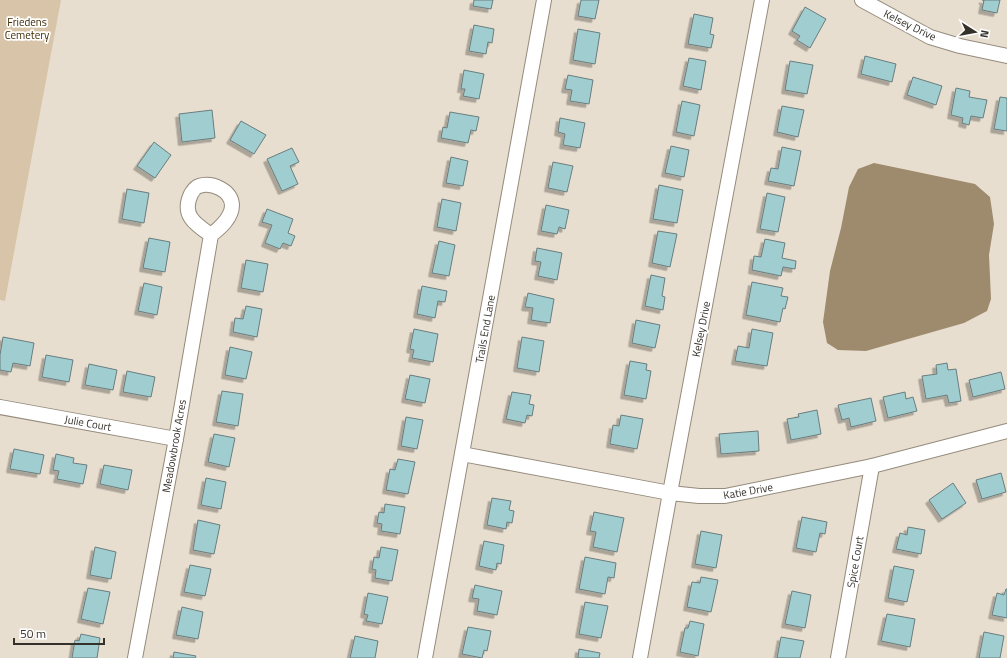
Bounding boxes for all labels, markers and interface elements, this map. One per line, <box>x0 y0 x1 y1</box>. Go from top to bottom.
street label: Kelsey Drive <box>881 5 939 45</box>
north arrow <box>955 12 995 52</box>
park label: Friedens Cemetery <box>5 14 50 43</box>
text: N <box>976 29 993 39</box>
street label: Trails End Lane <box>471 293 499 364</box>
street label: Kelsey Drive <box>688 299 714 358</box>
street label: Meadowbrook Acres <box>158 398 190 494</box>
street label: Julie Court <box>63 411 113 435</box>
street label: Katie Drive <box>722 479 774 503</box>
street label: Spice Court <box>843 535 867 589</box>
scale bar <box>14 620 104 646</box>
text: 50 m <box>20 624 46 643</box>

